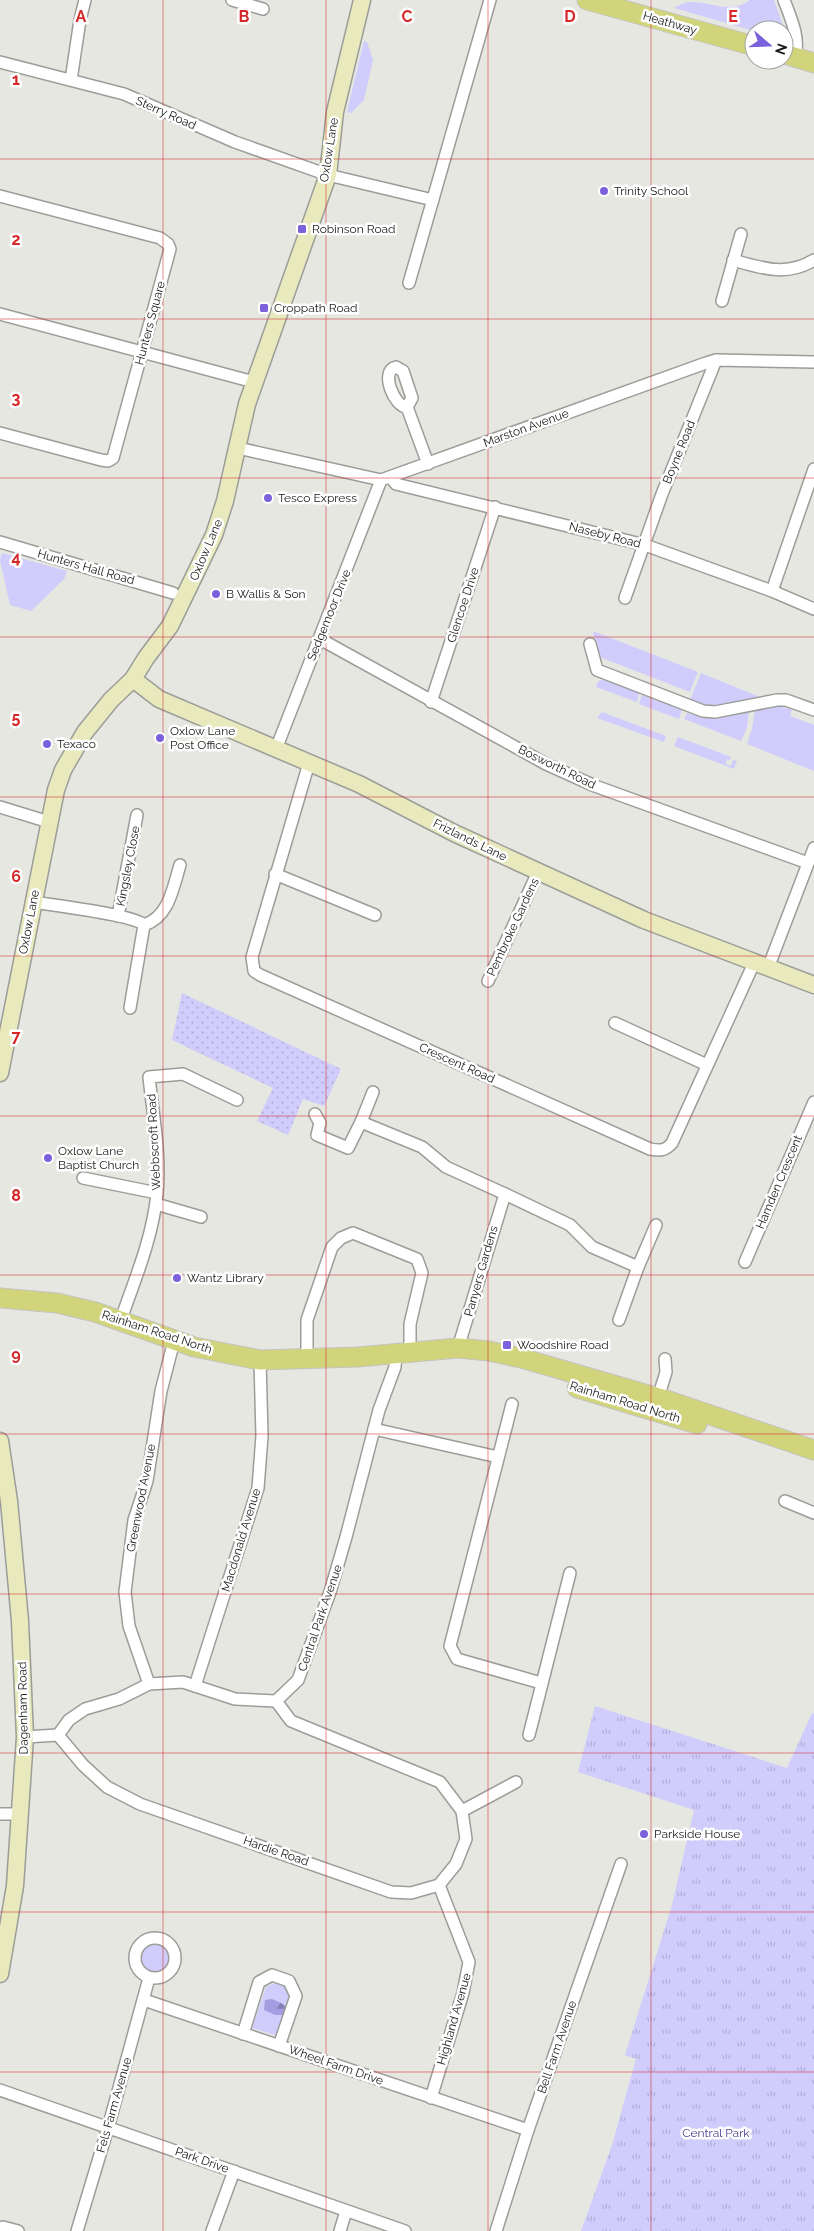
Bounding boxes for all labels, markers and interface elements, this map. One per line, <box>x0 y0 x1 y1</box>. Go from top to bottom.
text: A <box>76 7 87 26</box>
text: B <box>239 7 250 26</box>
text: C <box>402 7 413 26</box>
text: D <box>564 7 576 26</box>
text: E <box>728 7 738 26</box>
street label: Heathway <box>641 9 699 38</box>
north arrow <box>744 20 794 70</box>
text: N <box>772 42 791 57</box>
text: 1 <box>12 70 20 89</box>
street label: Sterry Road <box>134 93 198 133</box>
street label: Oxlow Lane <box>317 117 341 183</box>
place label: Trinity School <box>614 184 689 198</box>
marker: Trinity School <box>598 185 610 197</box>
place label: Robinson Road <box>312 222 396 236</box>
marker: Robinson Road <box>296 223 308 235</box>
text: 2 <box>11 230 21 249</box>
street label: Hunters Square <box>132 279 168 367</box>
place label: Croppath Road <box>274 301 358 315</box>
marker: Croppath Road <box>258 302 270 314</box>
text: 3 <box>12 389 21 408</box>
street label: Marston Avenue <box>481 406 571 450</box>
street label: Boyne Road <box>660 418 698 486</box>
place label: Tesco Express <box>278 491 357 505</box>
marker: Tesco Express <box>262 492 274 504</box>
street label: Oxlow Lane <box>187 517 225 583</box>
street label: Naseby Road <box>568 519 642 551</box>
street label: Hunters Hall Road <box>36 546 136 588</box>
text: 4 <box>11 548 21 567</box>
street label: Glencoe Drive <box>444 566 482 644</box>
street label: Sedgemoor Drive <box>304 567 354 663</box>
place label: B Wallis & Son <box>226 587 306 601</box>
marker: B Wallis & Son <box>210 588 222 600</box>
text: 5 <box>12 708 21 727</box>
place label: Oxlow Lane Post Office <box>170 724 235 752</box>
marker: Oxlow Lane Post Office <box>154 732 166 744</box>
place label: Texaco <box>57 737 96 751</box>
marker: Texaco <box>41 738 53 750</box>
street label: Bosworth Road <box>516 742 598 792</box>
street label: Frizlands Lane <box>431 816 509 864</box>
street label: Kingsley Close <box>113 825 143 907</box>
text: 6 <box>11 867 21 886</box>
street label: Pembroke Gardens <box>484 876 542 978</box>
street label: Oxlow Lane <box>16 889 42 955</box>
text: 7 <box>12 1027 21 1046</box>
street label: Crescent Road <box>417 1040 497 1086</box>
street label: Webbscroft Road <box>144 1093 164 1191</box>
street label: Hamden Crescent <box>753 1133 805 1231</box>
place label: Oxlow Lane Baptist Church <box>58 1144 139 1172</box>
marker: Oxlow Lane Baptist Church <box>42 1152 54 1164</box>
text: 8 <box>11 1186 21 1205</box>
street label: Panyers Gardens <box>461 1224 501 1318</box>
place label: Wantz Library <box>187 1271 264 1285</box>
marker: Wantz Library <box>171 1272 183 1284</box>
street label: Rainham Road North <box>100 1308 214 1356</box>
place label: Woodshire Road <box>517 1338 609 1352</box>
marker: Woodshire Road <box>501 1339 513 1351</box>
text: 9 <box>11 1345 21 1364</box>
street label: Rainham Road North <box>568 1379 682 1425</box>
street label: Greenwood Avenue <box>124 1443 158 1553</box>
street label: Macdonald Avenue <box>219 1487 263 1593</box>
street label: Central Park Avenue <box>295 1563 345 1673</box>
street label: Dagenham Road <box>15 1661 31 1755</box>
place label: Parkside House <box>654 1827 740 1841</box>
marker: Parkside House <box>638 1828 650 1840</box>
street label: Hardie Road <box>241 1833 311 1869</box>
street label: Highland Avenue <box>434 1971 474 2067</box>
street label: Bell Farm Avenue <box>535 1999 579 2095</box>
street label: Wheel Farm Drive <box>287 2042 385 2088</box>
street label: Fels Farm Avenue <box>94 2056 134 2154</box>
park label: Central Park <box>682 2126 750 2140</box>
street label: Park Drive <box>173 2144 231 2176</box>

